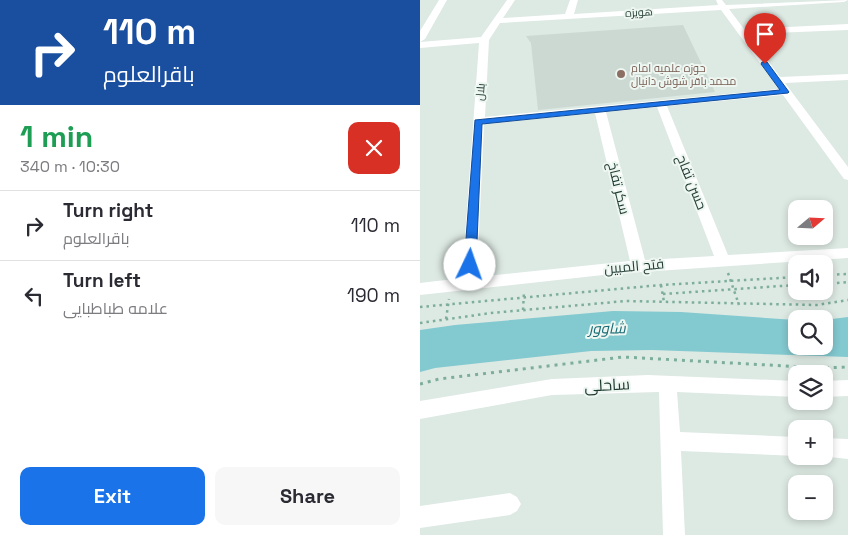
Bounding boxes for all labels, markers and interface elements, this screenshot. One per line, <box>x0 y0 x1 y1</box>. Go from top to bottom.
street label: هویزه <box>625 4 653 20</box>
text: 110 m <box>103 10 196 54</box>
pin <box>744 13 786 64</box>
icon: right <box>20 20 85 85</box>
icon: arrive <box>751 20 779 48</box>
text: باقرالعلوم <box>103 60 195 88</box>
place label: حوزه علمیه امام محمد باقر شوش دانیال <box>631 61 736 88</box>
marker: حوزه علمیه امام محمد باقر شوش دانیال <box>615 68 627 80</box>
street label: بلال <box>472 83 488 101</box>
text: 1 min <box>20 117 93 156</box>
button: close <box>348 122 400 174</box>
street label: حسن تفاح <box>673 152 711 212</box>
text: 340 m · 10:30 <box>20 156 120 177</box>
street label: سکر تفاخ <box>604 160 634 216</box>
text: Turn right <box>63 198 153 223</box>
north arrow <box>788 200 832 245</box>
map controls <box>788 200 833 520</box>
icon: right <box>20 212 48 240</box>
text: 110 m <box>351 213 400 238</box>
text: باقرالعلوم <box>63 228 130 249</box>
position arrow <box>443 238 495 290</box>
street label: فتح المبین <box>603 254 665 278</box>
button: sound <box>788 255 833 300</box>
text: Turn left <box>63 268 141 293</box>
icon: left <box>20 282 48 310</box>
text: 190 m <box>347 283 400 308</box>
text: علامه طباطبایی <box>63 298 168 319</box>
button: search <box>788 310 833 355</box>
water label: شاوور <box>586 318 626 338</box>
button: layers <box>788 365 833 410</box>
street label: ساحلی <box>584 373 630 397</box>
button: + <box>788 420 833 465</box>
button: Exit <box>20 467 205 525</box>
button: Share <box>215 467 400 525</box>
button: − <box>788 475 833 520</box>

